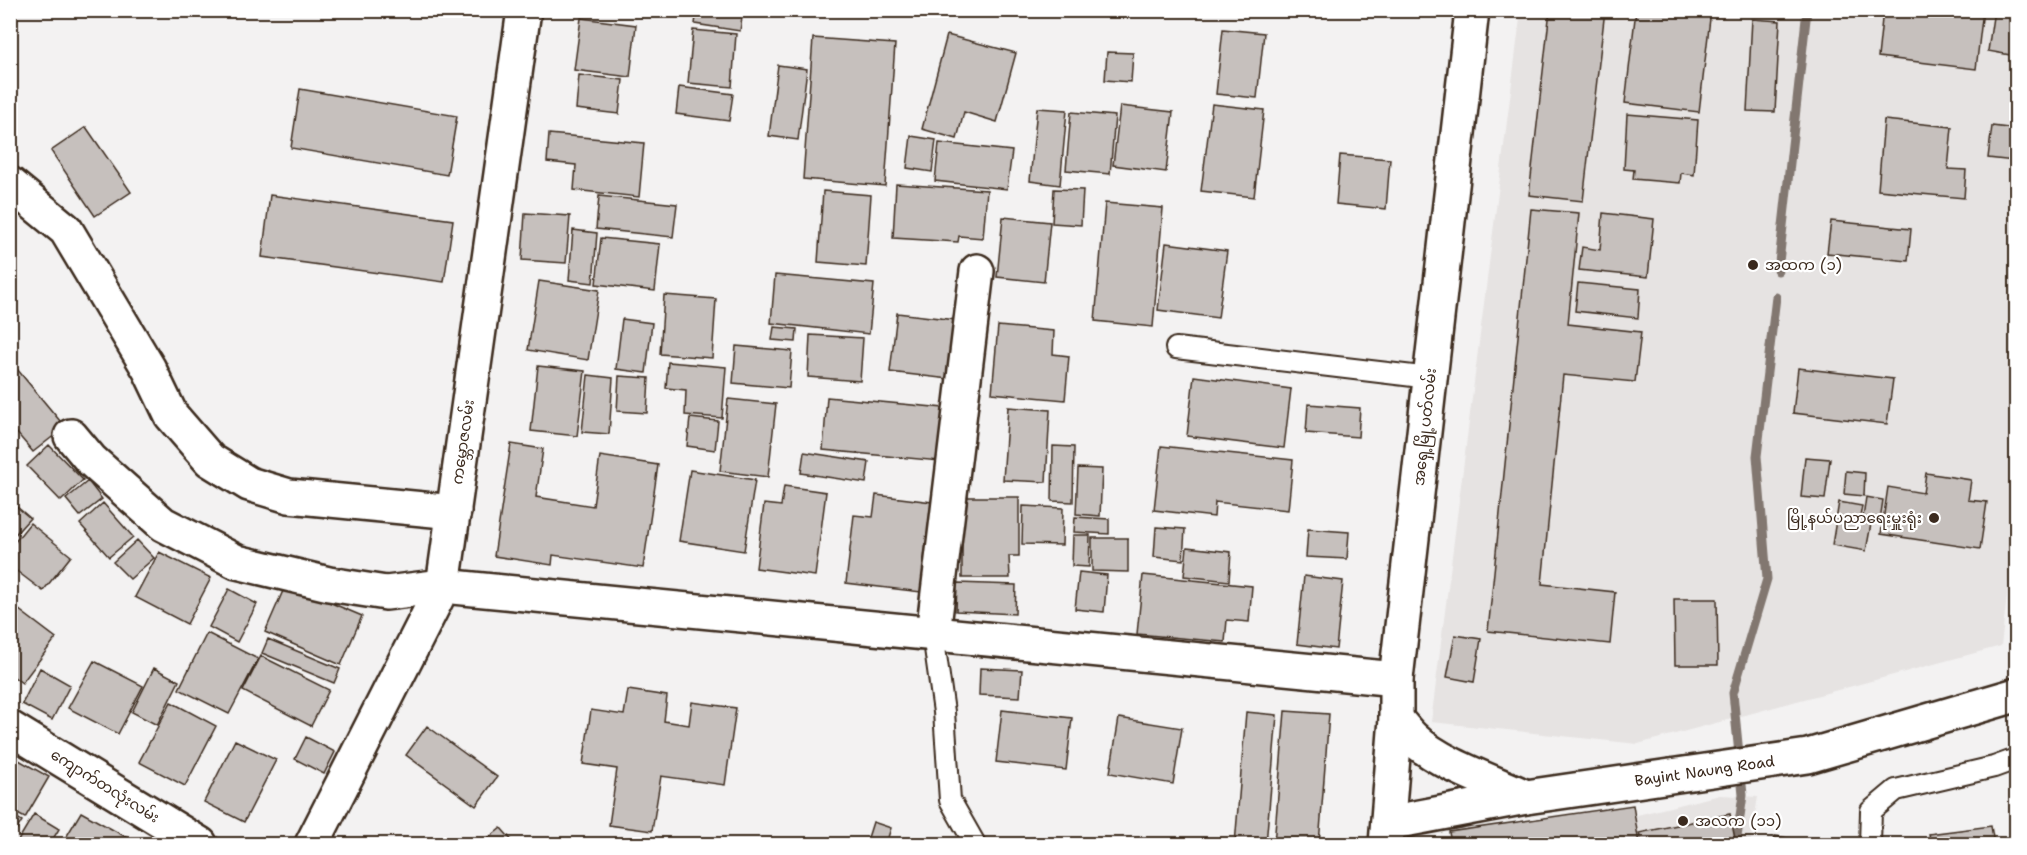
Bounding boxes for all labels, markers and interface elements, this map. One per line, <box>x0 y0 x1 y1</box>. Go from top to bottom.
place label: အထက (၁) <box>1765 255 1842 275</box>
marker: အထက (၁) <box>1746 258 1760 272</box>
street label: အရှေ့မြို့ပတ်လမ်း <box>1409 367 1443 487</box>
street label: ကမ္ဘောဇလမ်း <box>447 398 481 486</box>
place label: မြို့နယ်ပညာရေးမှူးရုံး <box>1787 508 1922 530</box>
marker: မြို့နယ်ပညာရေးမှူးရုံး <box>1927 511 1941 525</box>
street label: ကျောက်တလုံးလမ်း <box>46 744 163 829</box>
street label: Bayint Naung Road <box>1633 751 1776 791</box>
place label: အလက (၁၁) <box>1695 811 1781 831</box>
marker: အလက (၁၁) <box>1676 814 1690 828</box>

